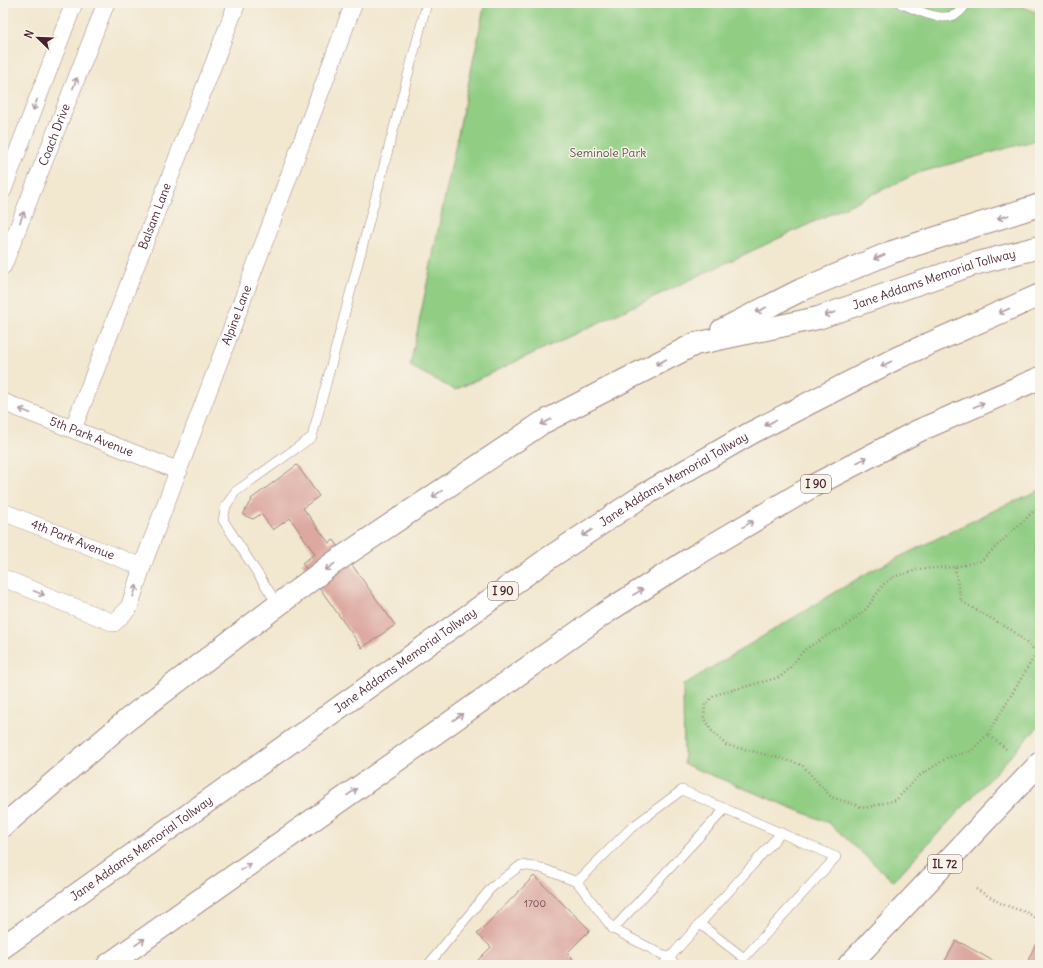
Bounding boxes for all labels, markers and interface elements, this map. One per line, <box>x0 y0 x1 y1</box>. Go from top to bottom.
north arrow <box>18 18 58 58</box>
text: N <box>21 28 37 40</box>
one-way arrow <box>72 77 79 89</box>
one-way arrow <box>31 98 39 110</box>
street label: Coach Drive <box>35 101 73 168</box>
park label: Seminole Park <box>570 145 646 160</box>
street label: Balsam Lane <box>135 181 174 251</box>
one-way arrow <box>19 211 27 223</box>
one-way arrow <box>997 213 1009 221</box>
street label: Jane Addams Memorial Tollway <box>850 246 1017 313</box>
one-way arrow <box>874 254 886 261</box>
street label: Alpine Lane <box>218 283 254 347</box>
one-way arrow <box>755 307 767 315</box>
one-way arrow <box>999 308 1011 315</box>
one-way arrow <box>824 311 836 319</box>
one-way arrow <box>655 358 667 366</box>
one-way arrow <box>880 361 892 368</box>
one-way arrow <box>972 400 984 408</box>
one-way arrow <box>20 406 32 414</box>
street label: 5th Park Avenue <box>48 413 136 459</box>
one-way arrow <box>540 418 552 426</box>
one-way arrow <box>764 420 776 427</box>
street label: Jane Addams Memorial Tollway <box>596 428 751 529</box>
one-way arrow <box>855 456 867 464</box>
road number: I 90 <box>801 475 831 493</box>
one-way arrow <box>432 490 443 498</box>
street label: 4th Park Avenue <box>29 516 117 562</box>
one-way arrow <box>742 519 754 527</box>
one-way arrow <box>581 530 593 538</box>
one-way arrow <box>324 562 335 571</box>
road number: I 90 <box>488 582 518 600</box>
one-way arrow <box>131 586 139 598</box>
one-way arrow <box>632 588 643 596</box>
one-way arrow <box>33 590 45 597</box>
street label: Jane Addams Memorial Tollway <box>331 604 479 716</box>
one-way arrow <box>452 713 463 721</box>
one-way arrow <box>346 788 357 796</box>
street label: Jane Addams Memorial Tollway <box>67 792 215 904</box>
road number: IL 72 <box>928 855 962 873</box>
one-way arrow <box>240 863 251 871</box>
house number: 1700 <box>524 897 546 910</box>
one-way arrow <box>134 938 145 946</box>

